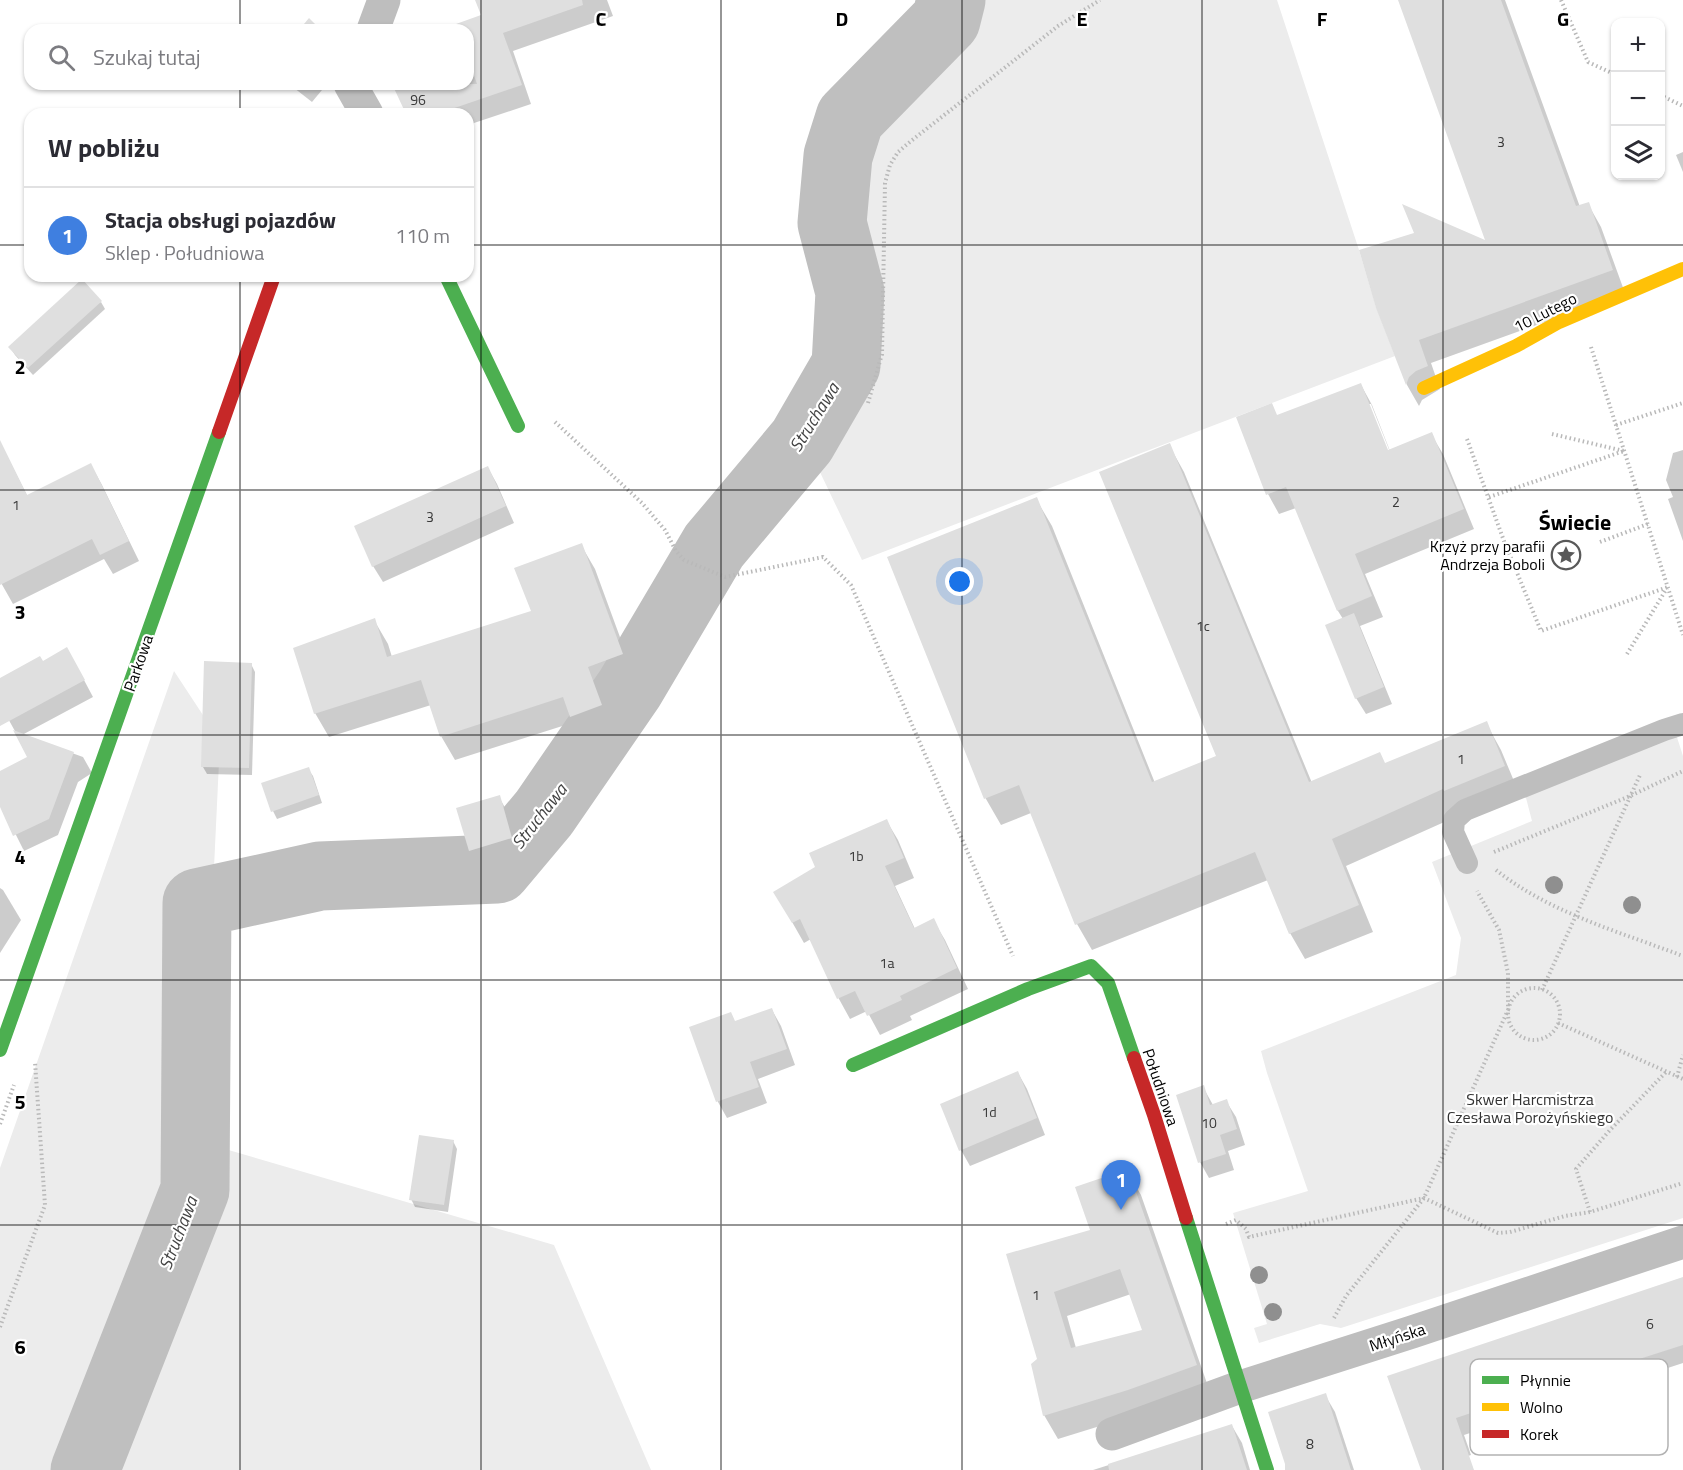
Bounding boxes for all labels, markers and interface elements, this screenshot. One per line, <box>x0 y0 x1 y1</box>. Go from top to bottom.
text: C <box>596 3 607 34</box>
text: D <box>836 3 848 34</box>
text: E <box>1076 3 1088 34</box>
text: F <box>1317 3 1328 34</box>
text: G <box>1557 3 1569 34</box>
map controls <box>1611 18 1665 180</box>
button: + <box>1611 18 1665 72</box>
search box <box>24 24 474 90</box>
text: Szukaj tutaj <box>93 40 201 74</box>
icon: search <box>45 41 78 74</box>
button: − <box>1611 72 1665 126</box>
house number: 96 <box>410 89 426 110</box>
button: layers <box>1611 126 1665 180</box>
text: W pobliżu <box>48 128 160 167</box>
house number: 3 <box>1497 131 1505 152</box>
text: Stacja obsługi pojazdów <box>105 203 336 237</box>
text: 1 <box>62 220 73 251</box>
text: 110 m <box>395 220 450 251</box>
text: Sklep · Południowa <box>105 237 264 268</box>
street label: 10 Lutego <box>1509 286 1581 338</box>
text: 2 <box>14 351 26 382</box>
water label: Struchawa <box>782 377 846 457</box>
house number: 2 <box>1392 491 1400 512</box>
house number: 1 <box>12 494 20 515</box>
district label: Świecie <box>1539 505 1611 539</box>
house number: 3 <box>426 506 434 527</box>
place label: Krzyż przy parafii Andrzeja Boboli <box>1430 534 1545 576</box>
place icon: Krzyż przy parafii Andrzeja Boboli <box>1550 539 1582 571</box>
your location <box>945 567 974 596</box>
text: 3 <box>14 596 26 627</box>
house number: 1c <box>1196 615 1210 636</box>
street label: Parkowa <box>117 631 159 695</box>
house number: 1 <box>1457 748 1465 769</box>
water label: Struchawa <box>505 777 574 854</box>
text: 4 <box>14 841 26 872</box>
house number: 1b <box>848 845 864 866</box>
house number: 1a <box>880 952 894 973</box>
street label: Południowa <box>1137 1045 1185 1129</box>
text: 5 <box>14 1086 26 1117</box>
park label: Skwer Harcmistrza Czesława Porożyńskiego <box>1447 1087 1613 1129</box>
house number: 1d <box>981 1101 997 1122</box>
house number: 10 <box>1201 1112 1217 1133</box>
pin: 1 <box>1102 1160 1140 1210</box>
water label: Struchawa <box>152 1191 205 1274</box>
house number: 1 <box>1032 1284 1040 1305</box>
house number: 6 <box>1646 1313 1654 1334</box>
street label: Młyńska <box>1366 1317 1428 1357</box>
text: 6 <box>14 1331 26 1362</box>
legend <box>1470 1359 1668 1455</box>
text: Płynnie <box>1520 1368 1571 1392</box>
text: Wolno <box>1520 1395 1563 1419</box>
text: Korek <box>1520 1422 1559 1446</box>
house number: 8 <box>1306 1433 1314 1454</box>

